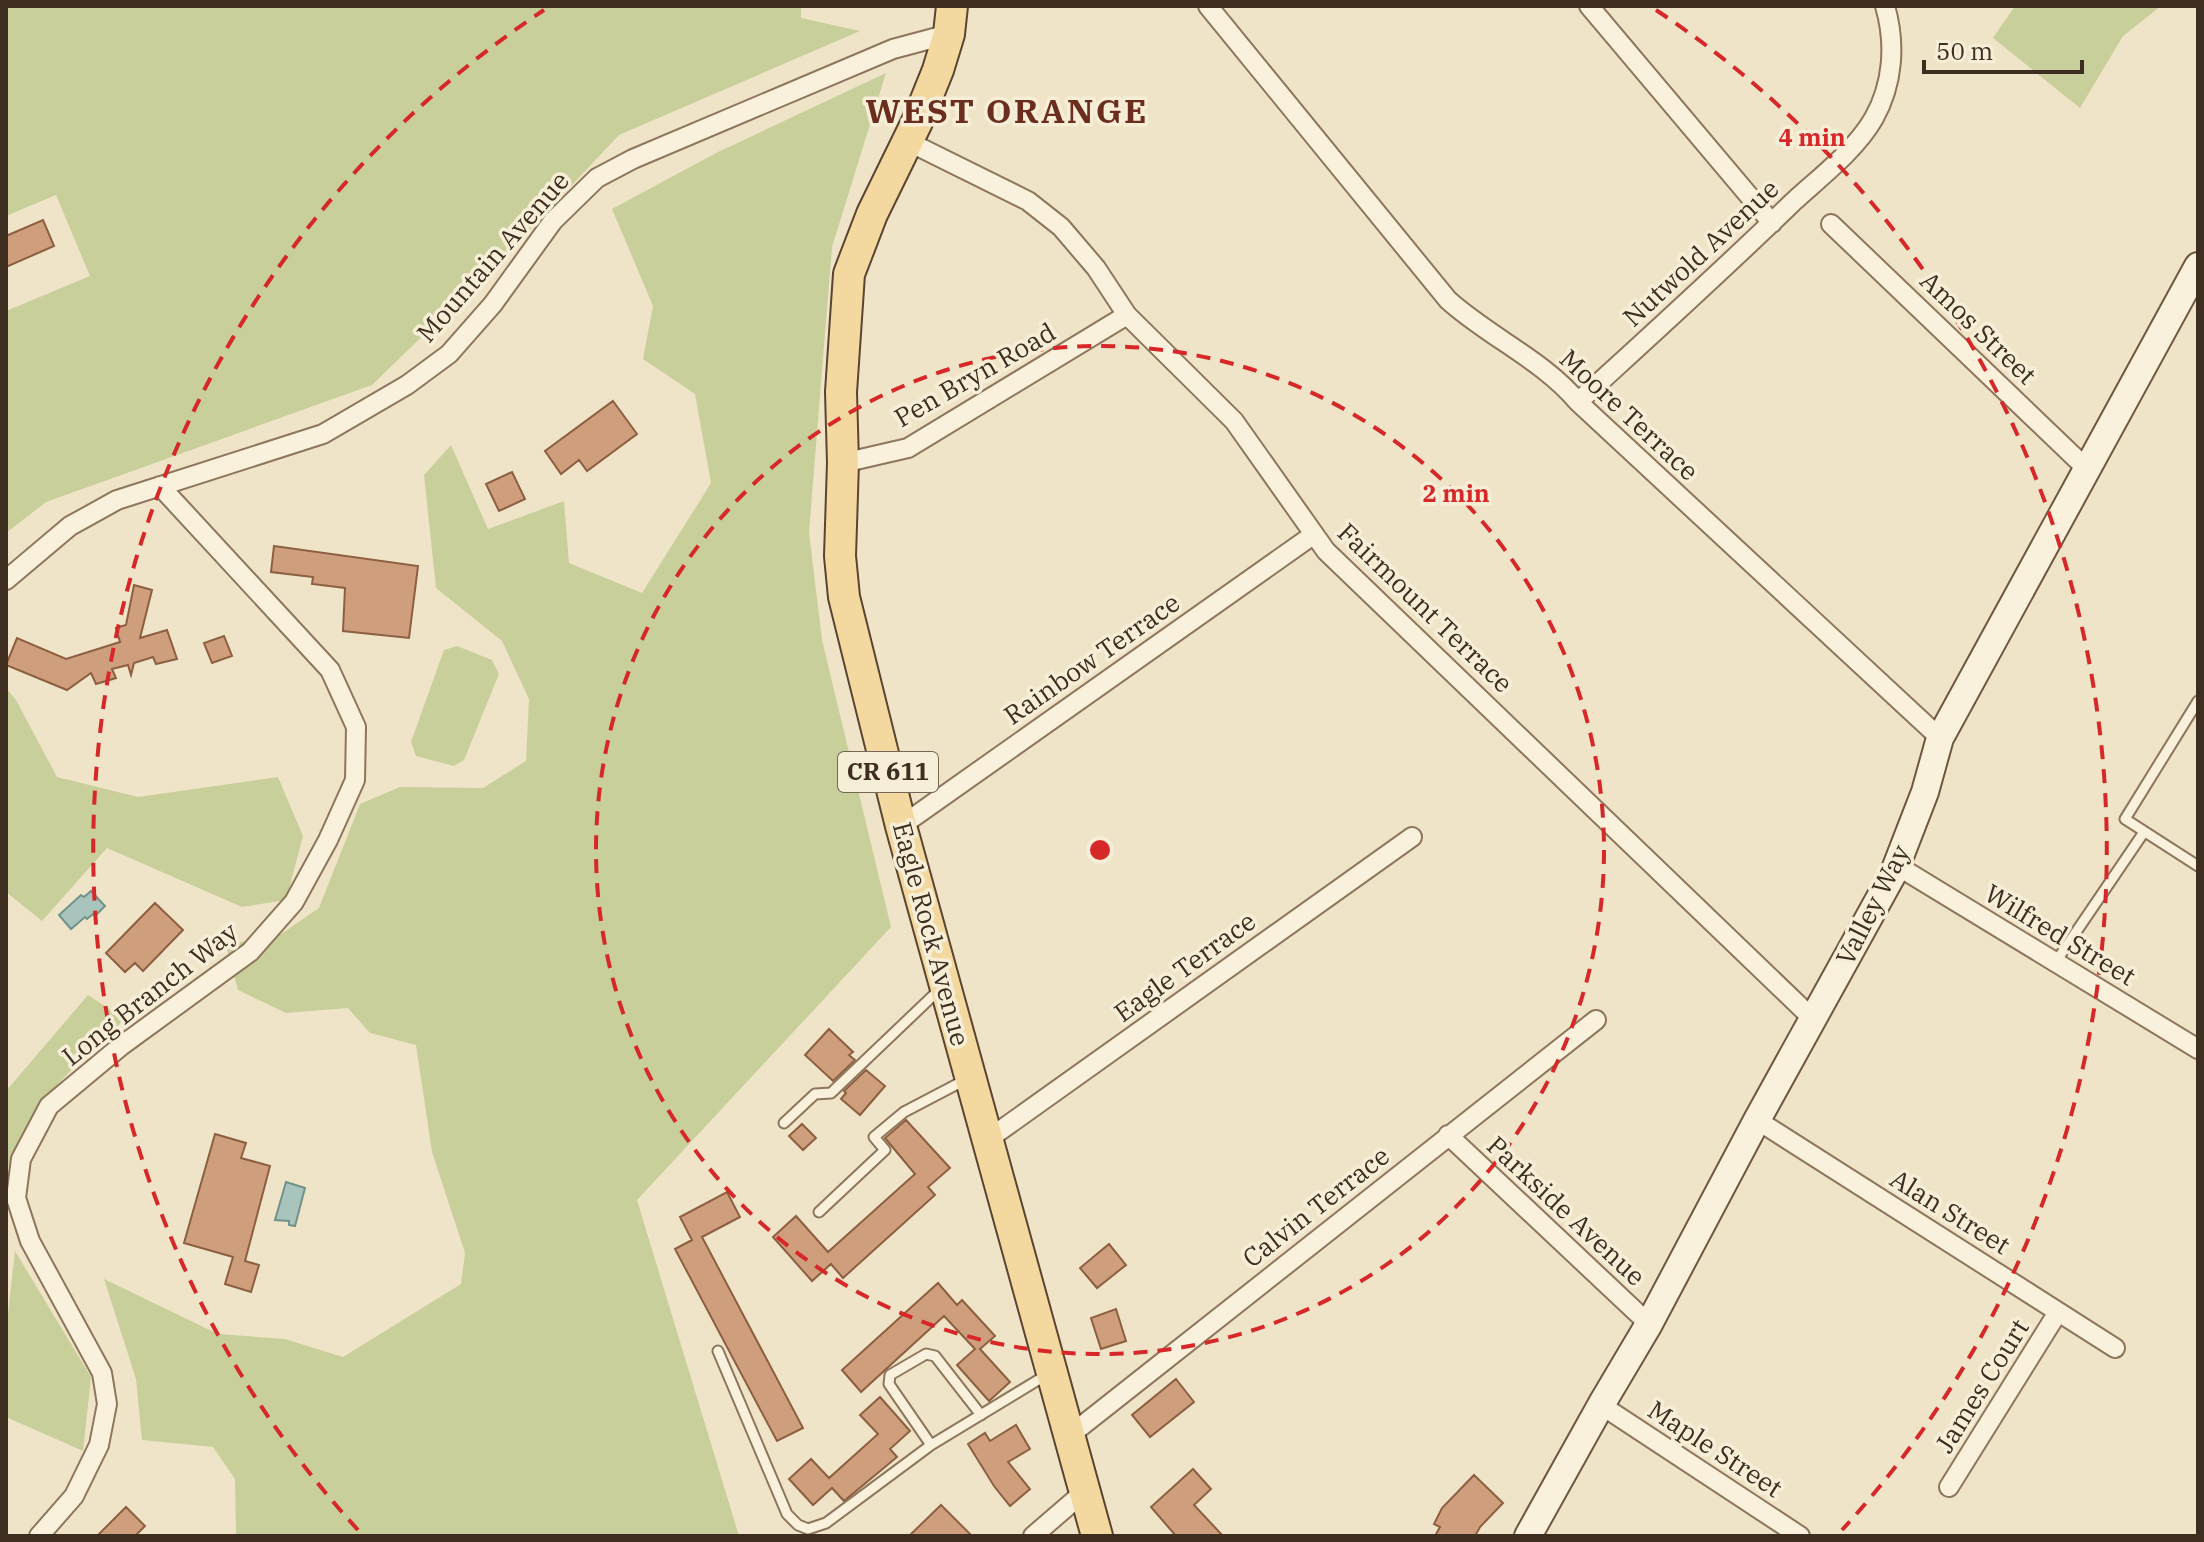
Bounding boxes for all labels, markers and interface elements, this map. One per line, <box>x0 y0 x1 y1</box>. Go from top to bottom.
scale bar <box>1924 24 2082 74</box>
text: 50 m <box>1936 35 1993 67</box>
district label: WEST ORANGE <box>866 88 1148 132</box>
text: 4 min <box>1778 121 1846 153</box>
street label: Mountain Avenue <box>409 164 576 349</box>
street label: Nutwold Avenue <box>1615 171 1785 333</box>
street label: Amos Street <box>1913 263 2044 391</box>
street label: Pen Bryn Road <box>888 314 1061 434</box>
street label: Moore Terrace <box>1553 341 1706 487</box>
text: 2 min <box>1422 477 1490 509</box>
street label: Fairmount Terrace <box>1331 515 1520 700</box>
street label: Rainbow Terrace <box>997 585 1186 731</box>
road number: CR 611 <box>838 752 938 792</box>
street label: Eagle Rock Avenue <box>886 818 978 1050</box>
centre of rings <box>1086 836 1114 864</box>
street label: Valley Way <box>1827 839 1917 970</box>
street label: Wilfred Street <box>1979 876 2142 993</box>
street label: Eagle Terrace <box>1107 903 1262 1029</box>
street label: Long Branch Way <box>55 914 244 1072</box>
street label: Parkside Avenue <box>1480 1128 1653 1293</box>
street label: Calvin Terrace <box>1235 1138 1396 1274</box>
street label: Alan Street <box>1884 1161 2017 1261</box>
street label: James Court <box>1927 1312 2036 1459</box>
street label: Maple Street <box>1642 1392 1789 1504</box>

